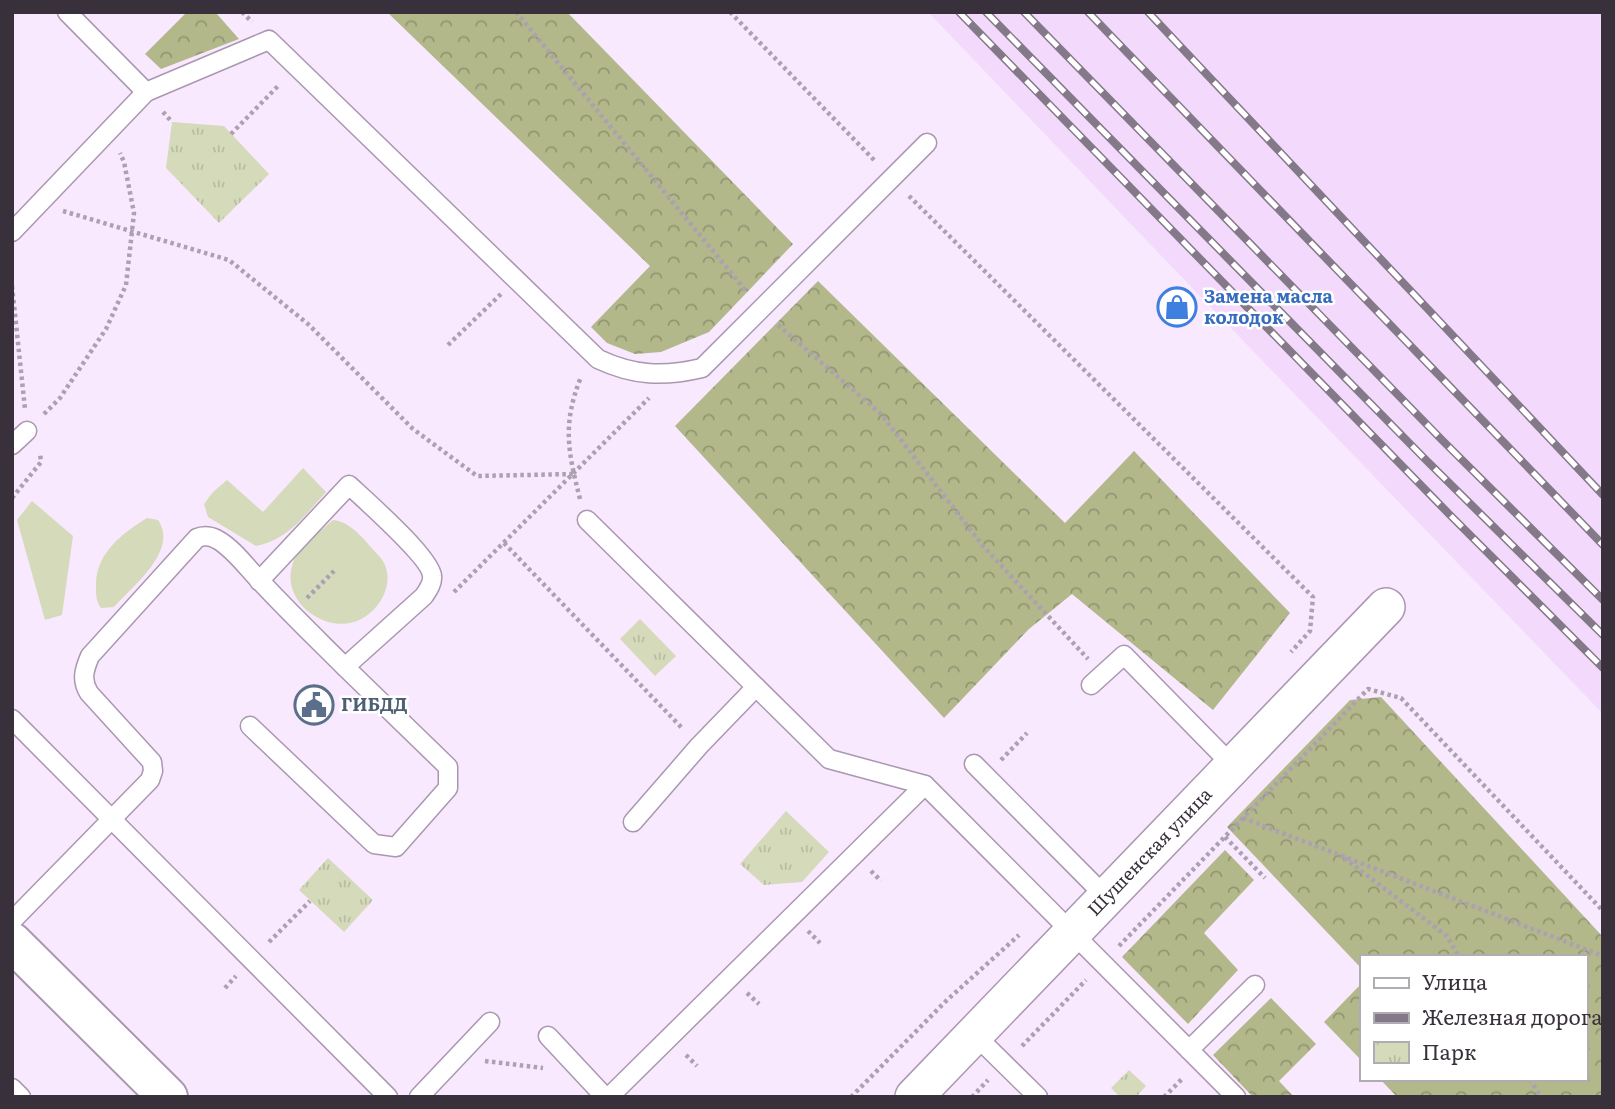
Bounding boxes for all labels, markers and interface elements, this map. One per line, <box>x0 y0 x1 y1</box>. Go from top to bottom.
place label: Замена масла колодок <box>1204 282 1334 330</box>
shop icon: Замена масла колодок <box>1156 286 1198 328</box>
public building icon: ГИБДД <box>293 684 335 726</box>
place label: ГИБДД <box>341 690 408 717</box>
street label: Шушенская улица <box>1080 781 1217 921</box>
legend <box>1360 955 1587 1081</box>
text: Улица <box>1422 965 1488 996</box>
text: Железная дорога <box>1422 1000 1603 1031</box>
text: Парк <box>1422 1035 1477 1066</box>

